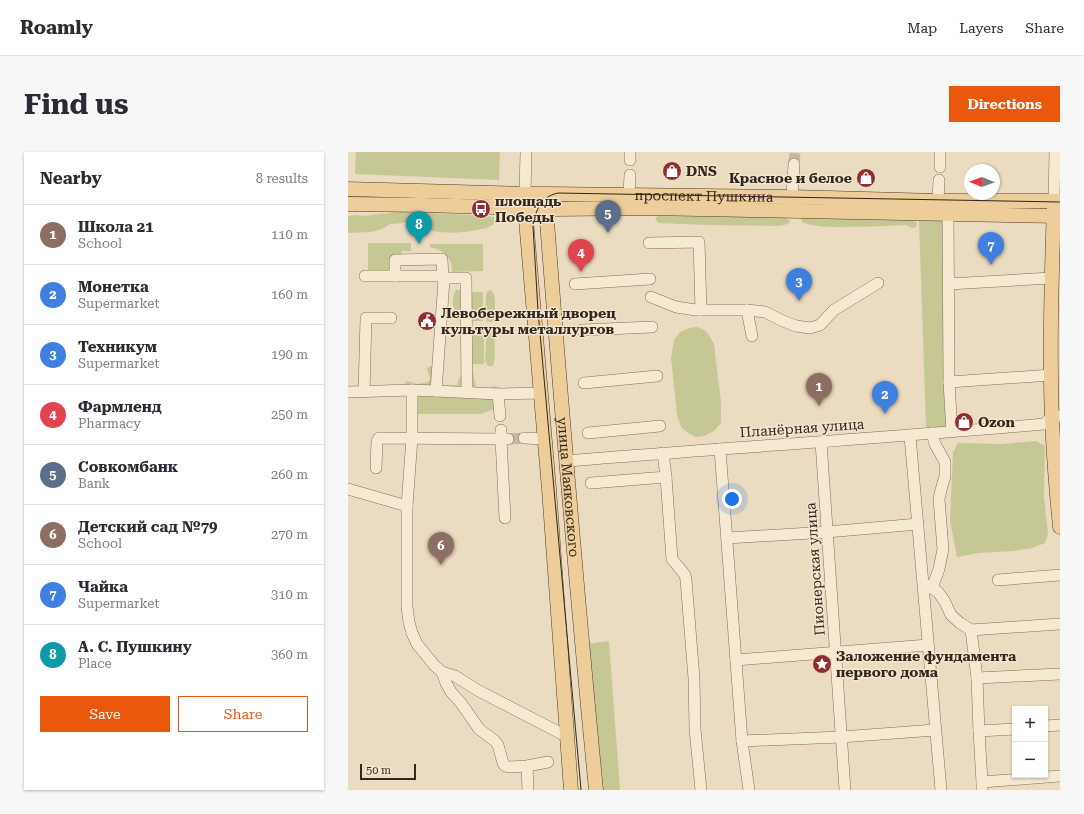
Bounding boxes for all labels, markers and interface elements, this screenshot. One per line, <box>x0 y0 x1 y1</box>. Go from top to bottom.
text: Roamly <box>20 16 93 39</box>
text: Map <box>907 20 937 36</box>
text: Layers <box>959 20 1003 36</box>
text: Share <box>1025 20 1064 36</box>
button: Directions <box>949 86 1060 122</box>
text: Find us <box>24 88 128 121</box>
shop icon: DNS <box>661 160 683 182</box>
place label: DNS <box>686 163 717 179</box>
north arrow <box>964 164 1000 200</box>
shop icon: Красное и белое <box>855 167 877 189</box>
text: Nearby <box>40 168 102 188</box>
place label: Красное и белое <box>729 170 852 186</box>
text: 8 results <box>256 171 308 186</box>
street label: проспект Пушкина <box>634 187 774 205</box>
place label: площадь Победы <box>495 193 562 225</box>
bus stop icon: площадь Победы <box>470 198 492 220</box>
pin: 5 <box>595 200 621 233</box>
pin: 8 <box>406 211 432 244</box>
text: Школа 21 <box>78 218 154 236</box>
text: 1 <box>49 227 57 242</box>
text: 110 m <box>271 227 308 242</box>
pin: 7 <box>978 232 1004 265</box>
text: School <box>78 236 122 251</box>
pin: 4 <box>568 239 594 272</box>
pin: 3 <box>786 268 812 301</box>
text: Монетка <box>78 278 149 296</box>
text: 2 <box>49 287 57 302</box>
text: 160 m <box>271 287 308 302</box>
text: Supermarket <box>78 296 159 311</box>
place label: Левобережный дворец культуры металлургов <box>441 305 616 337</box>
public building icon: Левобережный дворец культуры металлургов <box>416 310 438 332</box>
text: Техникум <box>78 338 157 356</box>
text: 3 <box>49 347 57 362</box>
text: 190 m <box>271 347 308 362</box>
text: Supermarket <box>78 356 159 371</box>
pin: 1 <box>806 373 832 406</box>
pin: 2 <box>872 381 898 414</box>
text: Фармленд <box>78 398 162 416</box>
text: 4 <box>49 407 57 422</box>
text: 250 m <box>271 407 308 422</box>
shop icon: Ozon <box>953 411 975 433</box>
place label: Ozon <box>978 414 1016 430</box>
text: Pharmacy <box>78 416 141 431</box>
street label: улица Маяковского <box>555 416 582 558</box>
street label: Планёрная улица <box>739 416 865 440</box>
text: Совкомбанк <box>78 458 178 476</box>
text: 5 <box>49 467 57 482</box>
text: 260 m <box>271 467 308 482</box>
text: Bank <box>78 476 110 491</box>
your location <box>722 489 742 509</box>
street label: Пионерская улица <box>802 501 828 636</box>
text: Детский сад №79 <box>78 518 217 536</box>
text: 6 <box>49 527 57 542</box>
text: 270 m <box>271 527 308 542</box>
pin: 6 <box>428 532 454 565</box>
text: School <box>78 536 122 551</box>
text: Чайка <box>78 578 128 596</box>
text: 7 <box>49 587 57 602</box>
text: 310 m <box>271 587 308 602</box>
text: Supermarket <box>78 596 159 611</box>
text: А. С. Пушкину <box>78 638 192 656</box>
text: 8 <box>49 647 57 662</box>
text: 360 m <box>271 647 308 662</box>
place label: Заложение фундамента первого дома <box>836 648 1017 680</box>
place icon: Заложение фундамента первого дома <box>811 653 833 675</box>
text: Place <box>78 656 112 671</box>
button: Save <box>40 696 170 732</box>
button: Share <box>178 696 308 732</box>
map controls <box>1012 706 1048 778</box>
button: + <box>1012 706 1048 742</box>
button: − <box>1012 742 1048 778</box>
scale bar <box>360 762 416 781</box>
text: 50 m <box>366 764 391 777</box>

